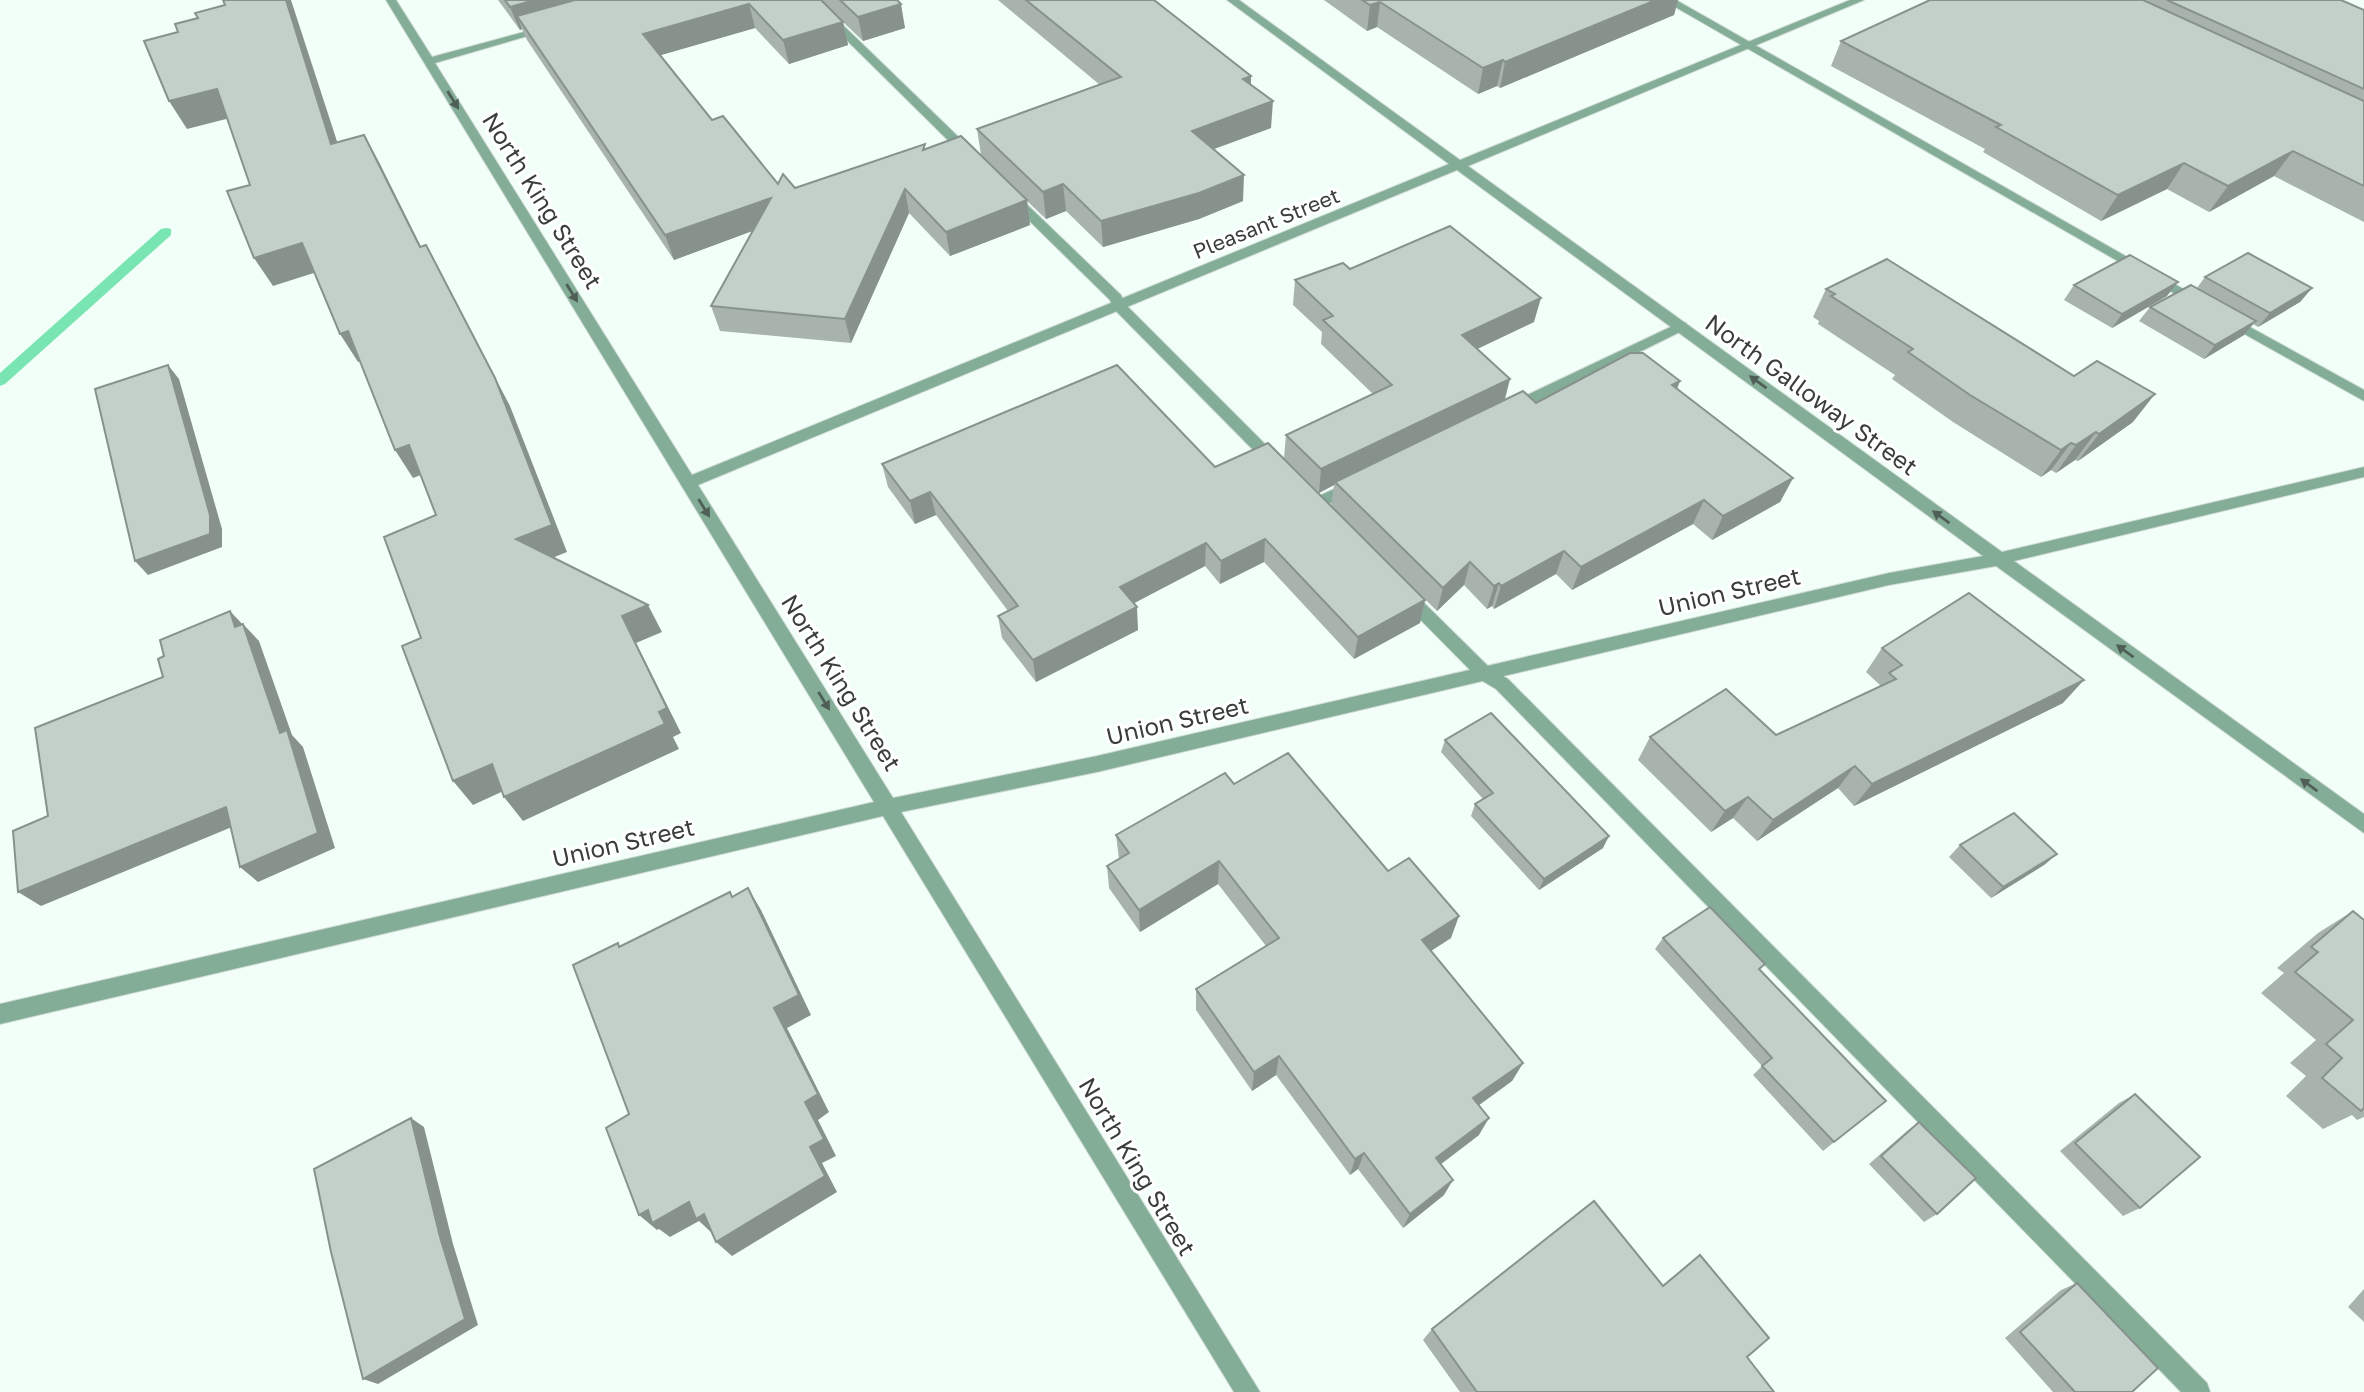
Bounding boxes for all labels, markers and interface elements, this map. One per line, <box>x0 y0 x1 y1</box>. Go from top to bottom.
one-way arrow <box>446 90 459 109</box>
street label: North King Street <box>477 106 609 294</box>
street label: Pleasant Street <box>1189 182 1343 264</box>
one-way arrow <box>566 284 578 303</box>
street label: North Galloway Street <box>1700 307 1924 481</box>
one-way arrow <box>1749 376 1767 390</box>
one-way arrow <box>698 498 711 518</box>
one-way arrow <box>1932 510 1950 524</box>
street label: Union Street <box>1655 561 1803 621</box>
street label: North King Street <box>776 588 908 776</box>
one-way arrow <box>2116 644 2134 658</box>
street label: Union Street <box>1103 690 1251 750</box>
one-way arrow <box>818 692 831 711</box>
one-way arrow <box>2300 778 2318 792</box>
street label: Union Street <box>549 812 697 872</box>
street label: North King Street <box>1073 1072 1203 1260</box>

